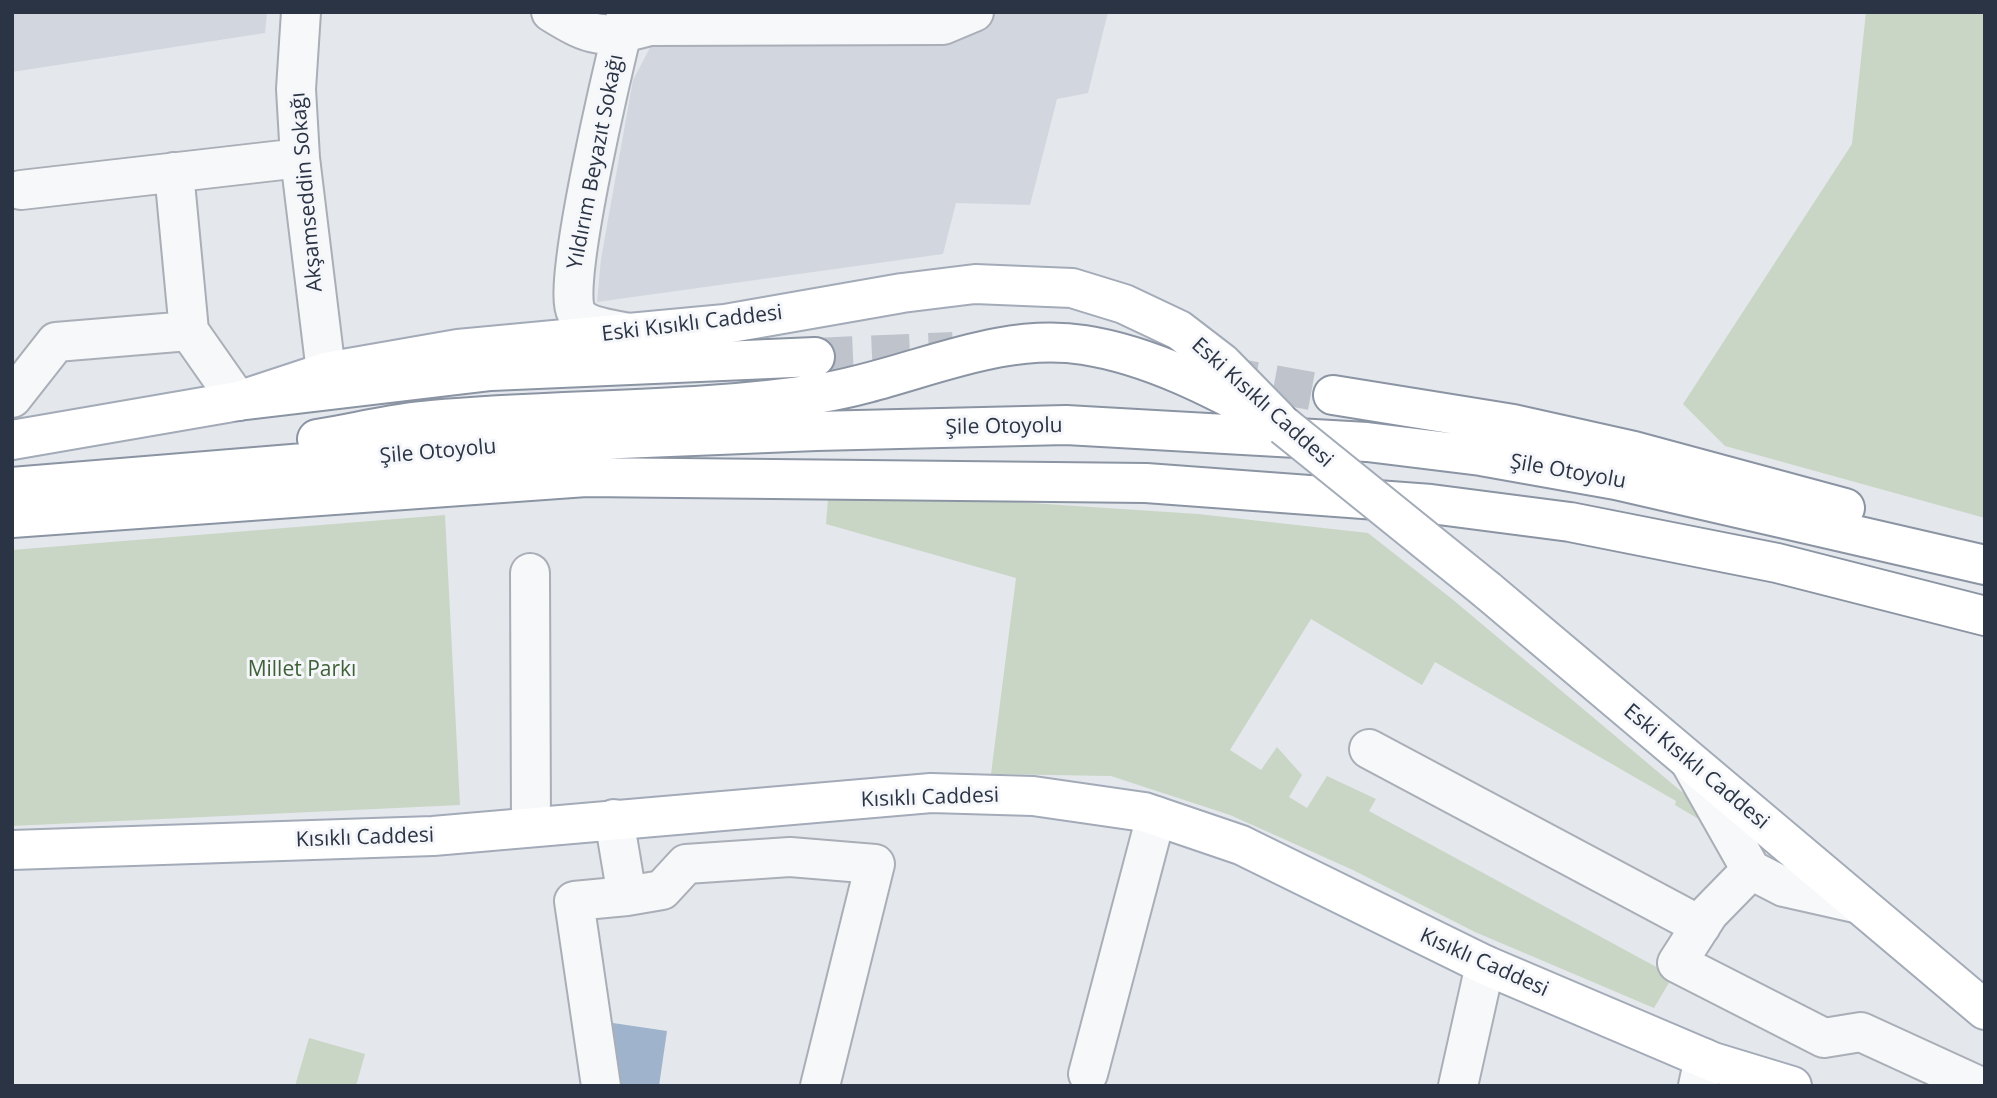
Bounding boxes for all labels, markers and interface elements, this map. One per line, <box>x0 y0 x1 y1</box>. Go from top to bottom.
street label: Yıldırım Beyazıt Sokağı <box>563 52 629 272</box>
street label: Akşamseddin Sokağı <box>286 91 328 293</box>
street label: Eski Kısıklı Caddesi <box>600 300 784 348</box>
street label: Eski Kısıklı Caddesi <box>1186 333 1338 473</box>
street label: Şile Otoyolu <box>945 413 1063 441</box>
street label: Şile Otoyolu <box>379 434 497 470</box>
street label: Şile Otoyolu <box>1508 449 1628 495</box>
park label: Millet Parkı <box>248 657 356 683</box>
street label: Eski Kısıklı Caddesi <box>1618 699 1774 835</box>
street label: Kısıklı Caddesi <box>860 783 1000 813</box>
street label: Kısıklı Caddesi <box>295 823 435 853</box>
street label: Kısıklı Caddesi <box>1416 923 1552 1003</box>

